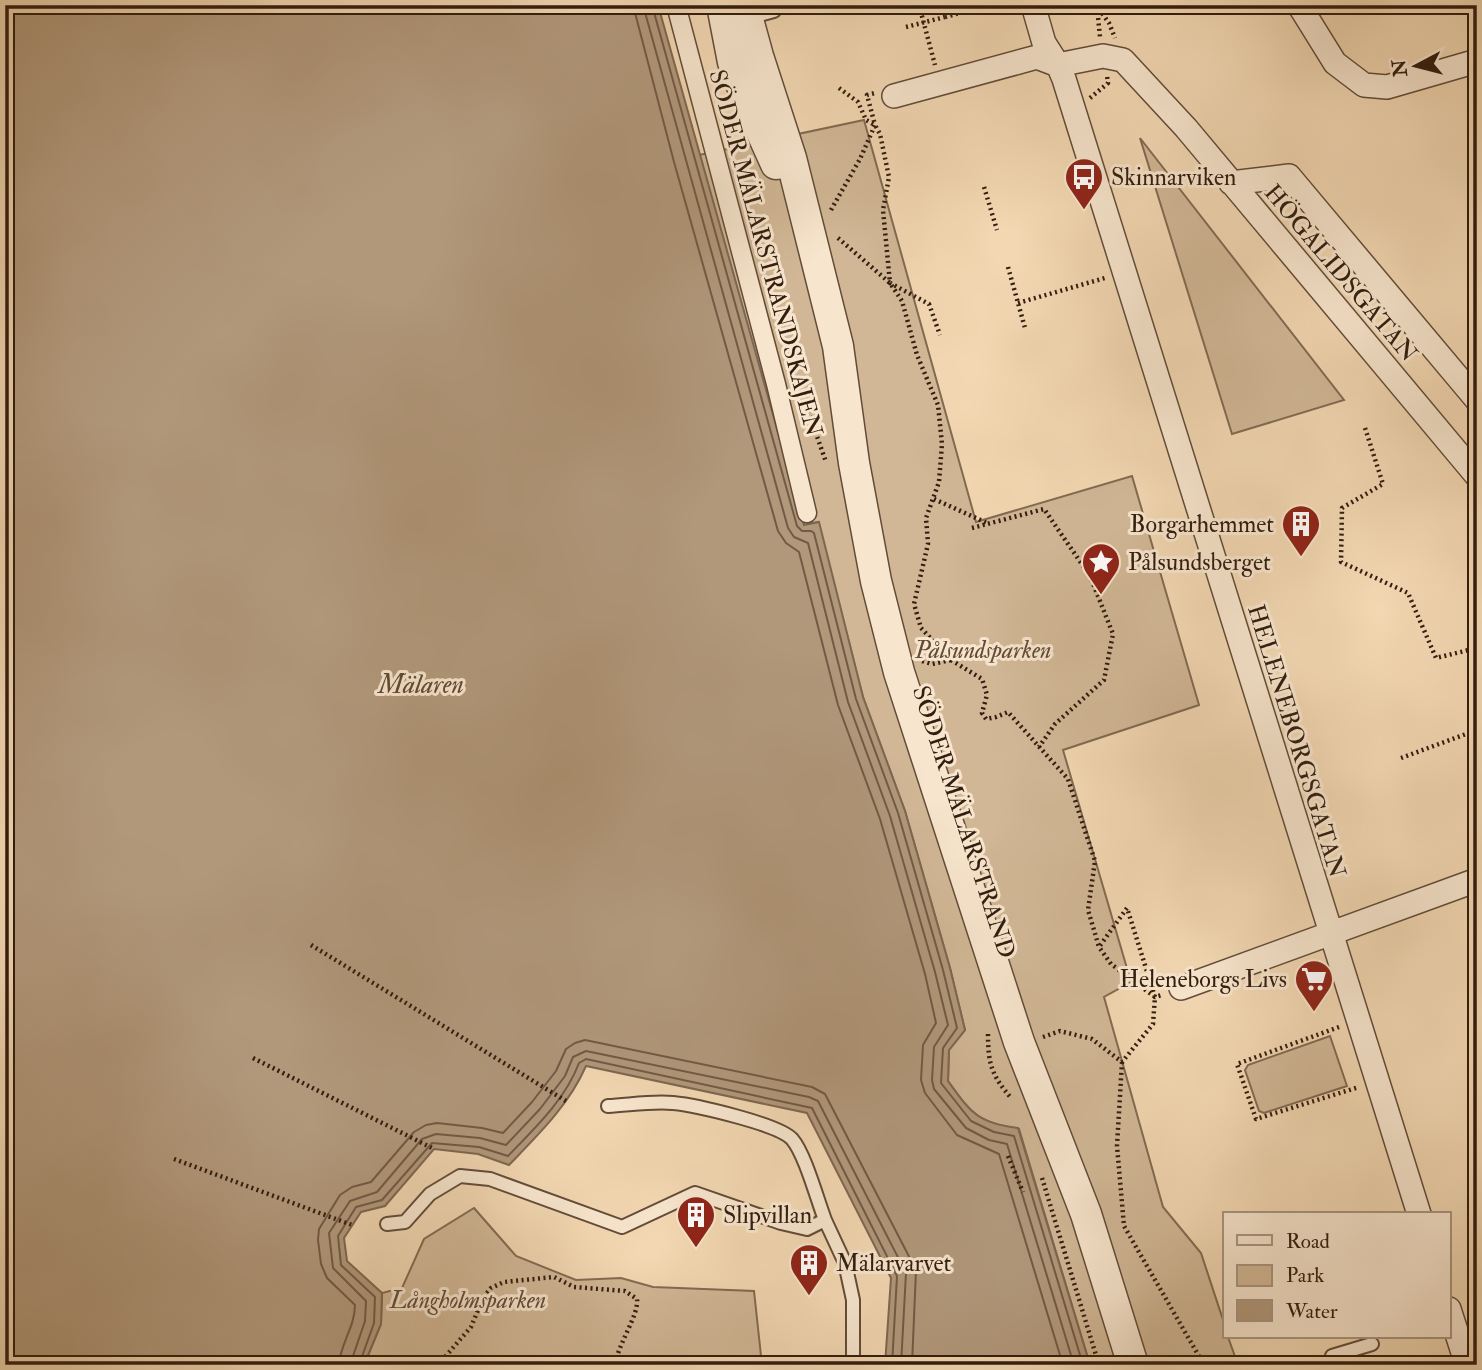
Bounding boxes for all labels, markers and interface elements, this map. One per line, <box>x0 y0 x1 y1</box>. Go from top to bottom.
north arrow <box>1380 32 1450 102</box>
text: N <box>1387 57 1413 79</box>
street label: SÖDER MÄLARSTRANDSKAJEN <box>702 66 830 440</box>
bus stop icon: Skinnarviken <box>1063 156 1105 211</box>
place label: Skinnarviken <box>1111 162 1236 193</box>
street label: HÖGALIDSGATAN <box>1257 178 1424 369</box>
building icon: Borgarhemmet <box>1280 503 1322 558</box>
place label: Borgarhemmet <box>1130 509 1274 540</box>
place icon: Pålsundsberget <box>1080 541 1122 596</box>
place label: Pålsundsberget <box>1128 547 1271 578</box>
street label: HELENEBORGSGATAN <box>1240 601 1353 882</box>
park label: Pålsundsparken <box>914 635 1051 666</box>
water label: Mälaren <box>376 669 464 701</box>
street label: SÖDER MÄLARSTRAND <box>905 682 1022 962</box>
supermarket icon: Heleneborgs Livs <box>1293 958 1335 1013</box>
place label: Heleneborgs Livs <box>1120 964 1287 995</box>
building icon: Slipvillan <box>675 1194 717 1249</box>
place label: Slipvillan <box>723 1200 812 1231</box>
legend <box>1223 1212 1450 1338</box>
text: Road <box>1286 1228 1331 1255</box>
building icon: Mälarvarvet <box>788 1242 830 1297</box>
place label: Mälarvarvet <box>836 1248 952 1279</box>
text: Park <box>1286 1262 1324 1289</box>
park label: Långholmsparken <box>389 1285 546 1316</box>
text: Water <box>1285 1298 1338 1325</box>

